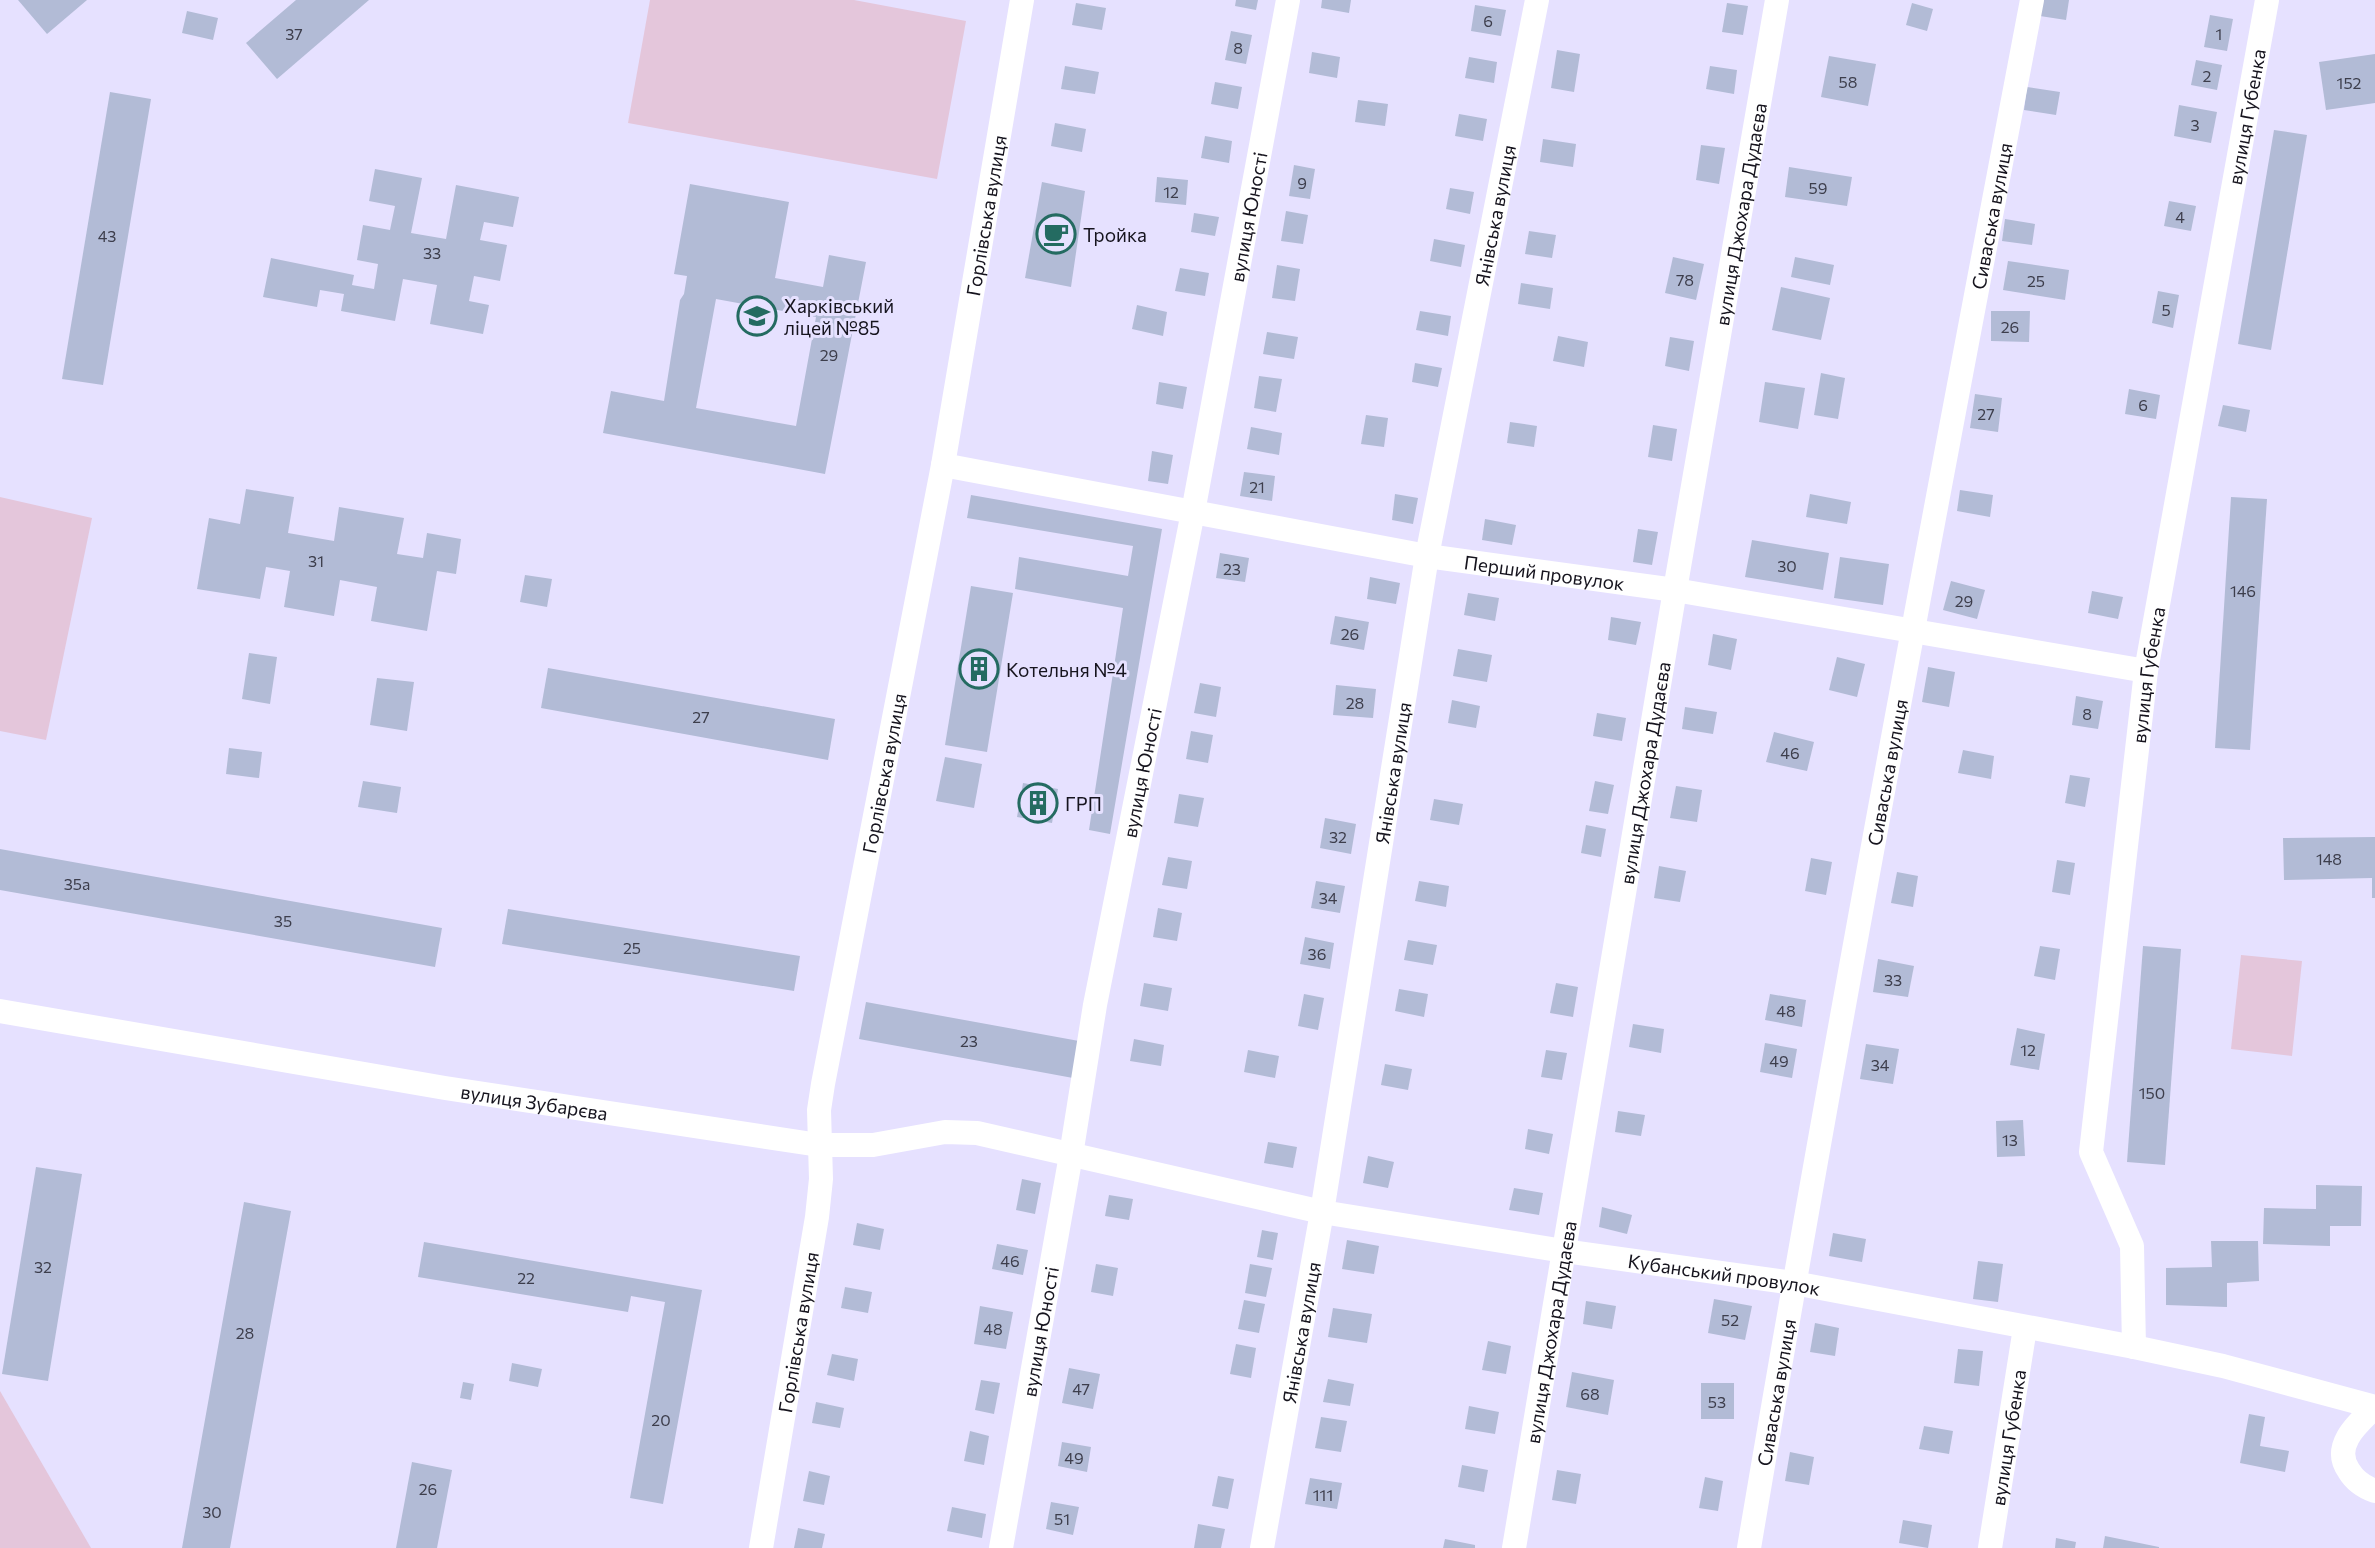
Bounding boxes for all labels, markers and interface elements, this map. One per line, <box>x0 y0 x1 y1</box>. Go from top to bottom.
house number: 6 <box>1483 11 1493 30</box>
house number: 37 <box>285 24 303 43</box>
house number: 1 <box>2216 24 2222 43</box>
house number: 8 <box>1233 38 1243 57</box>
street label: вулиця Губенка <box>2222 47 2269 186</box>
house number: 2 <box>2203 66 2212 85</box>
house number: 58 <box>1839 72 1857 91</box>
house number: 152 <box>2337 73 2362 92</box>
street label: вулиця Джохара Дудаєва <box>1709 101 1771 327</box>
house number: 3 <box>2190 115 2200 134</box>
street label: Горлівська вулиця <box>960 133 1010 298</box>
street label: Сиваська вулиця <box>1966 140 2016 291</box>
street label: Янівська вулиця <box>1469 143 1520 288</box>
street label: вулиця Юності <box>1224 150 1271 284</box>
house number: 9 <box>1297 173 1307 192</box>
house number: 59 <box>1809 178 1827 197</box>
house number: 12 <box>1163 182 1179 201</box>
house number: 4 <box>2175 207 2185 226</box>
cafe icon: Тройка <box>1035 213 1077 255</box>
place label: Тройка <box>1083 223 1147 246</box>
house number: 43 <box>98 226 116 245</box>
house number: 33 <box>423 243 441 262</box>
house number: 78 <box>1676 270 1694 289</box>
house number: 25 <box>2027 271 2045 290</box>
place label: Харківський ліцей №85 <box>784 294 894 339</box>
school or university icon: Харківський ліцей №85 <box>736 295 778 337</box>
house number: 5 <box>2161 300 2171 319</box>
house number: 26 <box>2001 317 2019 336</box>
house number: 29 <box>820 345 838 364</box>
house number: 6 <box>2138 395 2148 414</box>
house number: 27 <box>1977 404 1995 423</box>
house number: 21 <box>1249 477 1265 496</box>
street label: Перший провулок <box>1463 550 1626 594</box>
house number: 31 <box>308 551 324 570</box>
house number: 30 <box>1777 556 1797 575</box>
house number: 23 <box>1223 559 1241 578</box>
house number: 146 <box>2230 581 2256 600</box>
house number: 29 <box>1955 591 1973 610</box>
street label: вулиця Губенка <box>2126 605 2169 744</box>
house number: 26 <box>1341 624 1359 643</box>
building icon: Котельня №4 <box>958 648 1000 690</box>
place label: Котельня №4 <box>1006 658 1127 681</box>
street label: вулиця Джохара Дудаєва <box>1614 660 1674 886</box>
street label: Горлівська вулиця <box>857 691 910 855</box>
house number: 28 <box>1346 693 1364 712</box>
street label: Сиваська вулиця <box>1862 697 1911 847</box>
street label: Янівська вулиця <box>1370 700 1415 846</box>
house number: 8 <box>2082 704 2092 723</box>
street label: вулиця Юності <box>1117 706 1165 840</box>
house number: 27 <box>692 707 710 726</box>
house number: 46 <box>1780 743 1800 762</box>
building icon: ГРП <box>1017 782 1059 824</box>
place label: ГРП <box>1065 792 1102 815</box>
house number: 32 <box>1329 827 1347 846</box>
house number: 148 <box>2316 849 2342 868</box>
house number: 35а <box>64 874 90 893</box>
house number: 34 <box>1319 888 1338 907</box>
house number: 35 <box>274 911 292 930</box>
house number: 25 <box>623 938 641 957</box>
house number: 36 <box>1308 944 1326 963</box>
house number: 33 <box>1884 970 1902 989</box>
house number: 48 <box>1776 1001 1796 1020</box>
house number: 23 <box>960 1031 978 1050</box>
house number: 12 <box>2020 1040 2036 1059</box>
house number: 49 <box>1769 1051 1789 1070</box>
house number: 34 <box>1871 1055 1890 1074</box>
street label: вулиця Зубарєва <box>459 1079 609 1124</box>
house number: 150 <box>2139 1083 2165 1102</box>
house number: 13 <box>2002 1130 2018 1149</box>
street label: вулиця Джохара Дудаєва <box>1520 1219 1580 1445</box>
street label: Кубанський провулок <box>1627 1249 1822 1299</box>
street label: Горлівська вулиця <box>773 1250 822 1414</box>
house number: 46 <box>1000 1251 1020 1270</box>
house number: 32 <box>34 1257 52 1276</box>
street label: Янівська вулиця <box>1277 1260 1324 1405</box>
street label: вулиця Юності <box>1017 1264 1062 1398</box>
house number: 22 <box>517 1268 535 1287</box>
house number: 52 <box>1721 1310 1739 1329</box>
street label: Сиваська вулиця <box>1752 1317 1800 1468</box>
house number: 48 <box>983 1319 1003 1338</box>
house number: 28 <box>236 1323 254 1342</box>
street label: вулиця Губенка <box>1985 1368 2030 1507</box>
house number: 47 <box>1072 1379 1090 1398</box>
house number: 68 <box>1580 1384 1600 1403</box>
house number: 53 <box>1708 1392 1726 1411</box>
house number: 20 <box>651 1410 671 1429</box>
house number: 49 <box>1064 1448 1084 1467</box>
house number: 26 <box>419 1479 437 1498</box>
house number: 111 <box>1313 1485 1333 1504</box>
house number: 30 <box>202 1502 222 1521</box>
house number: 51 <box>1054 1509 1070 1528</box>

